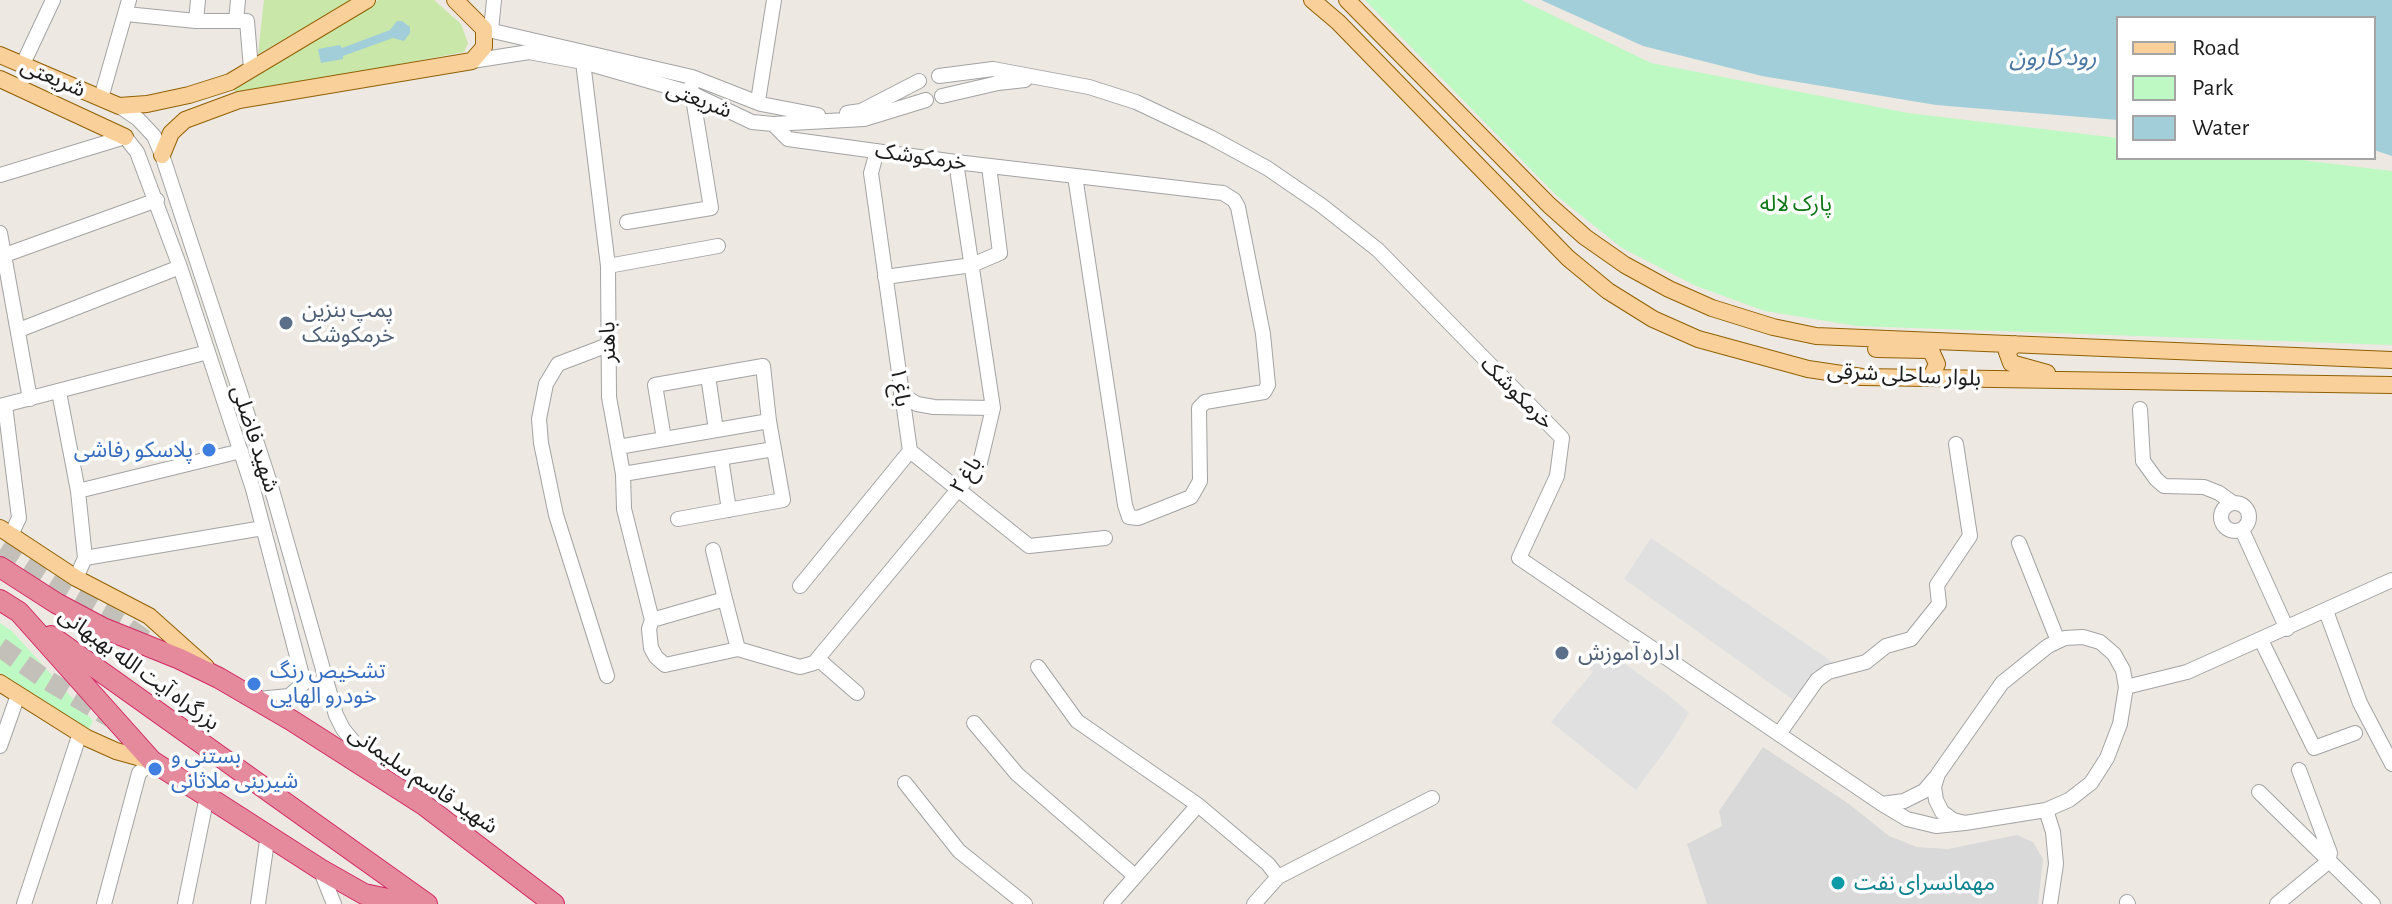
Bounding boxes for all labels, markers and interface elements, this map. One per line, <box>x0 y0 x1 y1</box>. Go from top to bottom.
legend <box>2116 16 2376 160</box>
text: Road <box>2192 36 2240 60</box>
water label: رود کارون <box>2009 44 2097 72</box>
street label: شریعتی <box>17 53 89 103</box>
street label: شریعتی <box>663 76 735 124</box>
text: Park <box>2192 76 2233 100</box>
text: Water <box>2192 116 2249 140</box>
street label: خرمکوشک <box>873 137 969 177</box>
park label: پارک لاله <box>1760 191 1832 217</box>
place label: پمپ بنزین خرمکوشک <box>302 297 395 348</box>
marker: پمپ بنزین خرمکوشک <box>277 314 295 332</box>
street label: باهنر <box>594 321 622 363</box>
street label: خرمکوشک <box>1475 351 1559 435</box>
street label: بلوار ساحلی شرقی <box>1826 358 1982 392</box>
street label: باغ ۱ <box>884 366 916 408</box>
street label: شهید فاضلی <box>225 382 285 496</box>
place label: پلاسکو رفاشی <box>74 437 193 463</box>
marker: پلاسکو رفاشی <box>200 441 218 459</box>
street label: باغ ۲ <box>944 451 988 499</box>
street label: بزرگراه آیت الله بهبهانی <box>53 602 225 736</box>
place label: اداره آموزش <box>1578 640 1680 666</box>
marker: اداره آموزش <box>1553 644 1571 662</box>
place label: تشخیص رنگ خودرو الهایی <box>270 658 386 710</box>
marker: تشخیص رنگ خودرو الهایی <box>245 675 263 693</box>
street label: شهید قاسم سلیمانی <box>343 720 503 840</box>
place label: بستنی و شیرینی ملاثانی <box>171 743 298 794</box>
marker: بستنی و شیرینی ملاثانی <box>146 760 164 778</box>
place label: مهمانسرای نفت <box>1854 870 1995 896</box>
marker: مهمانسرای نفت <box>1829 874 1847 892</box>

